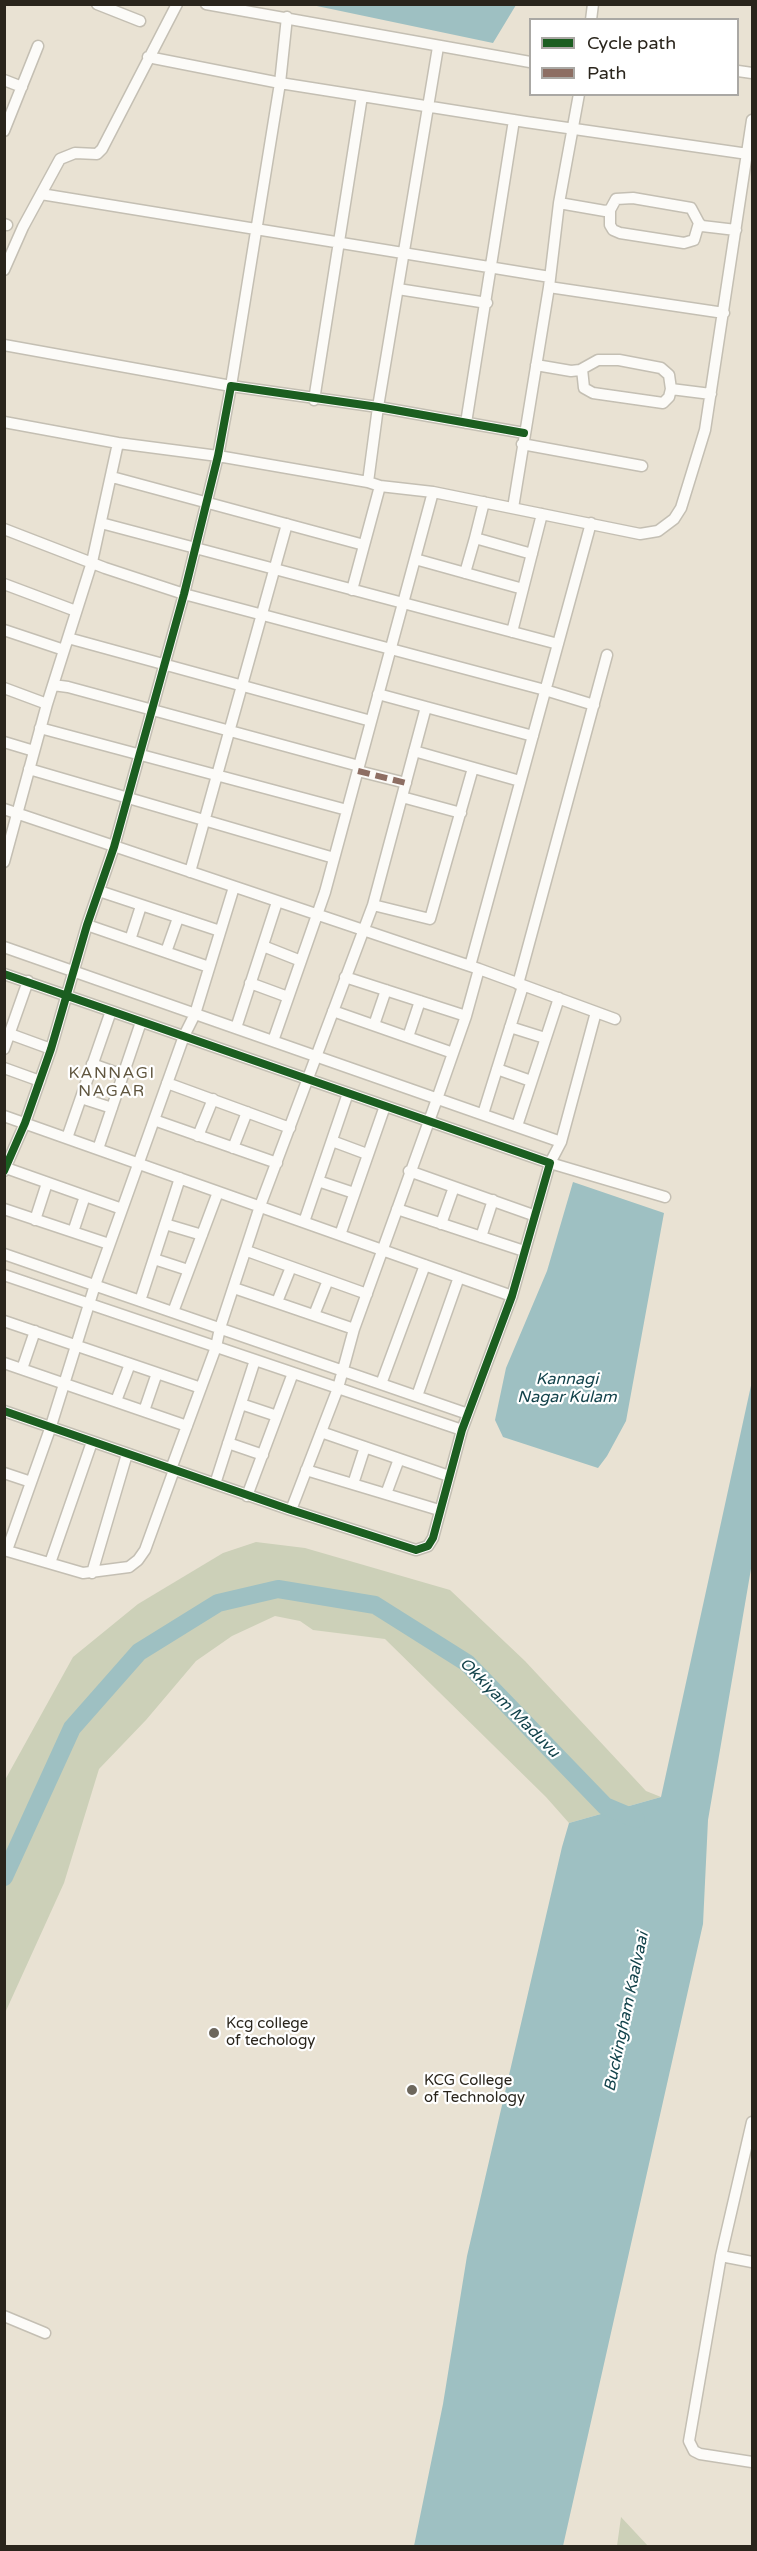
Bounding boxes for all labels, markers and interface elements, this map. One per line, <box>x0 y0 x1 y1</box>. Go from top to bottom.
legend <box>529 18 739 96</box>
text: Cycle path <box>587 32 676 54</box>
text: Path <box>587 62 626 84</box>
district label: KANNAGI NAGAR <box>69 1064 155 1102</box>
water label: Kannagi Nagar Kulam <box>517 1370 617 1408</box>
water label: Okkiyam Maduvu <box>455 1654 563 1762</box>
water label: Buckingham Kaalvaai <box>601 1931 653 2093</box>
place label: Kcg college of techology <box>226 2015 315 2050</box>
marker: Kcg college of techology <box>207 2026 221 2040</box>
place label: KCG College of Technology <box>424 2072 525 2107</box>
marker: KCG College of Technology <box>405 2083 419 2097</box>

